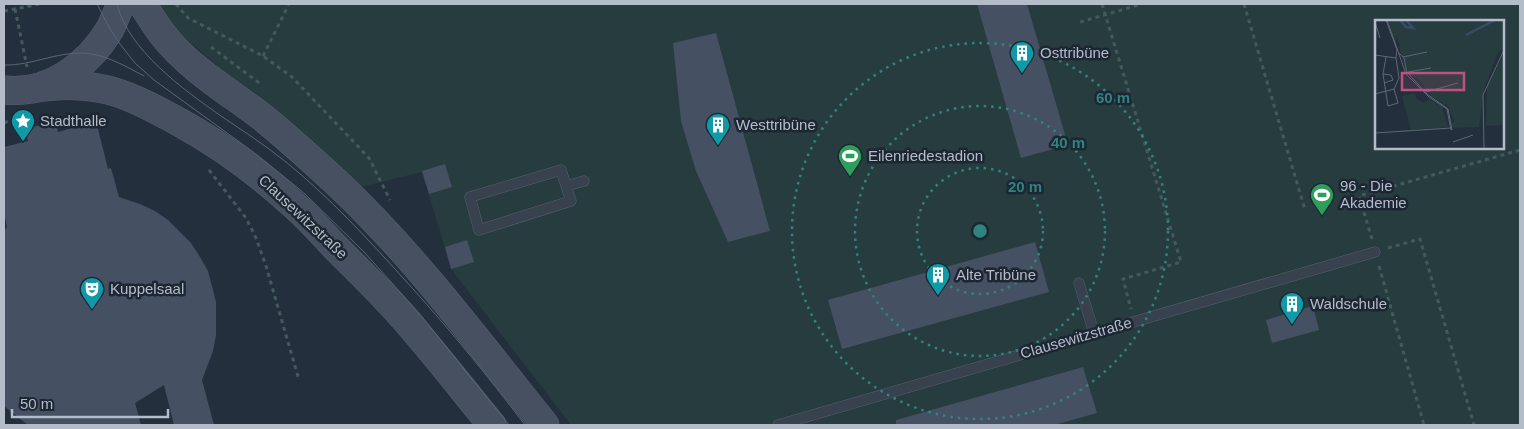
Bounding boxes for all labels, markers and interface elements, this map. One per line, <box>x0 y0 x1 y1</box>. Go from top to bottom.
inset map <box>1375 20 1504 149</box>
building icon: Osttribüne <box>1009 40 1035 74</box>
place label: Osttribüne <box>1040 44 1109 61</box>
text: 60 m <box>1096 89 1130 106</box>
place icon: Stadthalle <box>10 108 36 142</box>
place label: Stadthalle <box>40 112 107 129</box>
building icon: Westtribüne <box>705 112 731 146</box>
place label: Westtribüne <box>736 116 816 133</box>
text: 40 m <box>1051 134 1085 151</box>
sports icon: Eilenriedestadion <box>837 143 863 177</box>
place label: Eilenriedestadion <box>868 147 983 164</box>
street label: Clausewitzstraße <box>255 171 351 262</box>
place label: 96 - Die Akademie <box>1340 177 1407 211</box>
text: 20 m <box>1008 178 1042 195</box>
sports icon: 96 - Die Akademie <box>1309 182 1335 216</box>
centre of rings <box>971 222 989 240</box>
building icon: Alte Tribüne <box>925 262 951 296</box>
place label: Alte Tribüne <box>956 266 1036 283</box>
theatre icon: Kuppelsaal <box>79 276 105 310</box>
place label: Kuppelsaal <box>110 280 184 297</box>
building icon: Waldschule <box>1279 291 1305 325</box>
place label: Waldschule <box>1310 295 1387 312</box>
street label: Clausewitzstraße <box>1018 313 1134 362</box>
scale bar <box>12 386 169 418</box>
text: 50 m <box>20 395 53 412</box>

